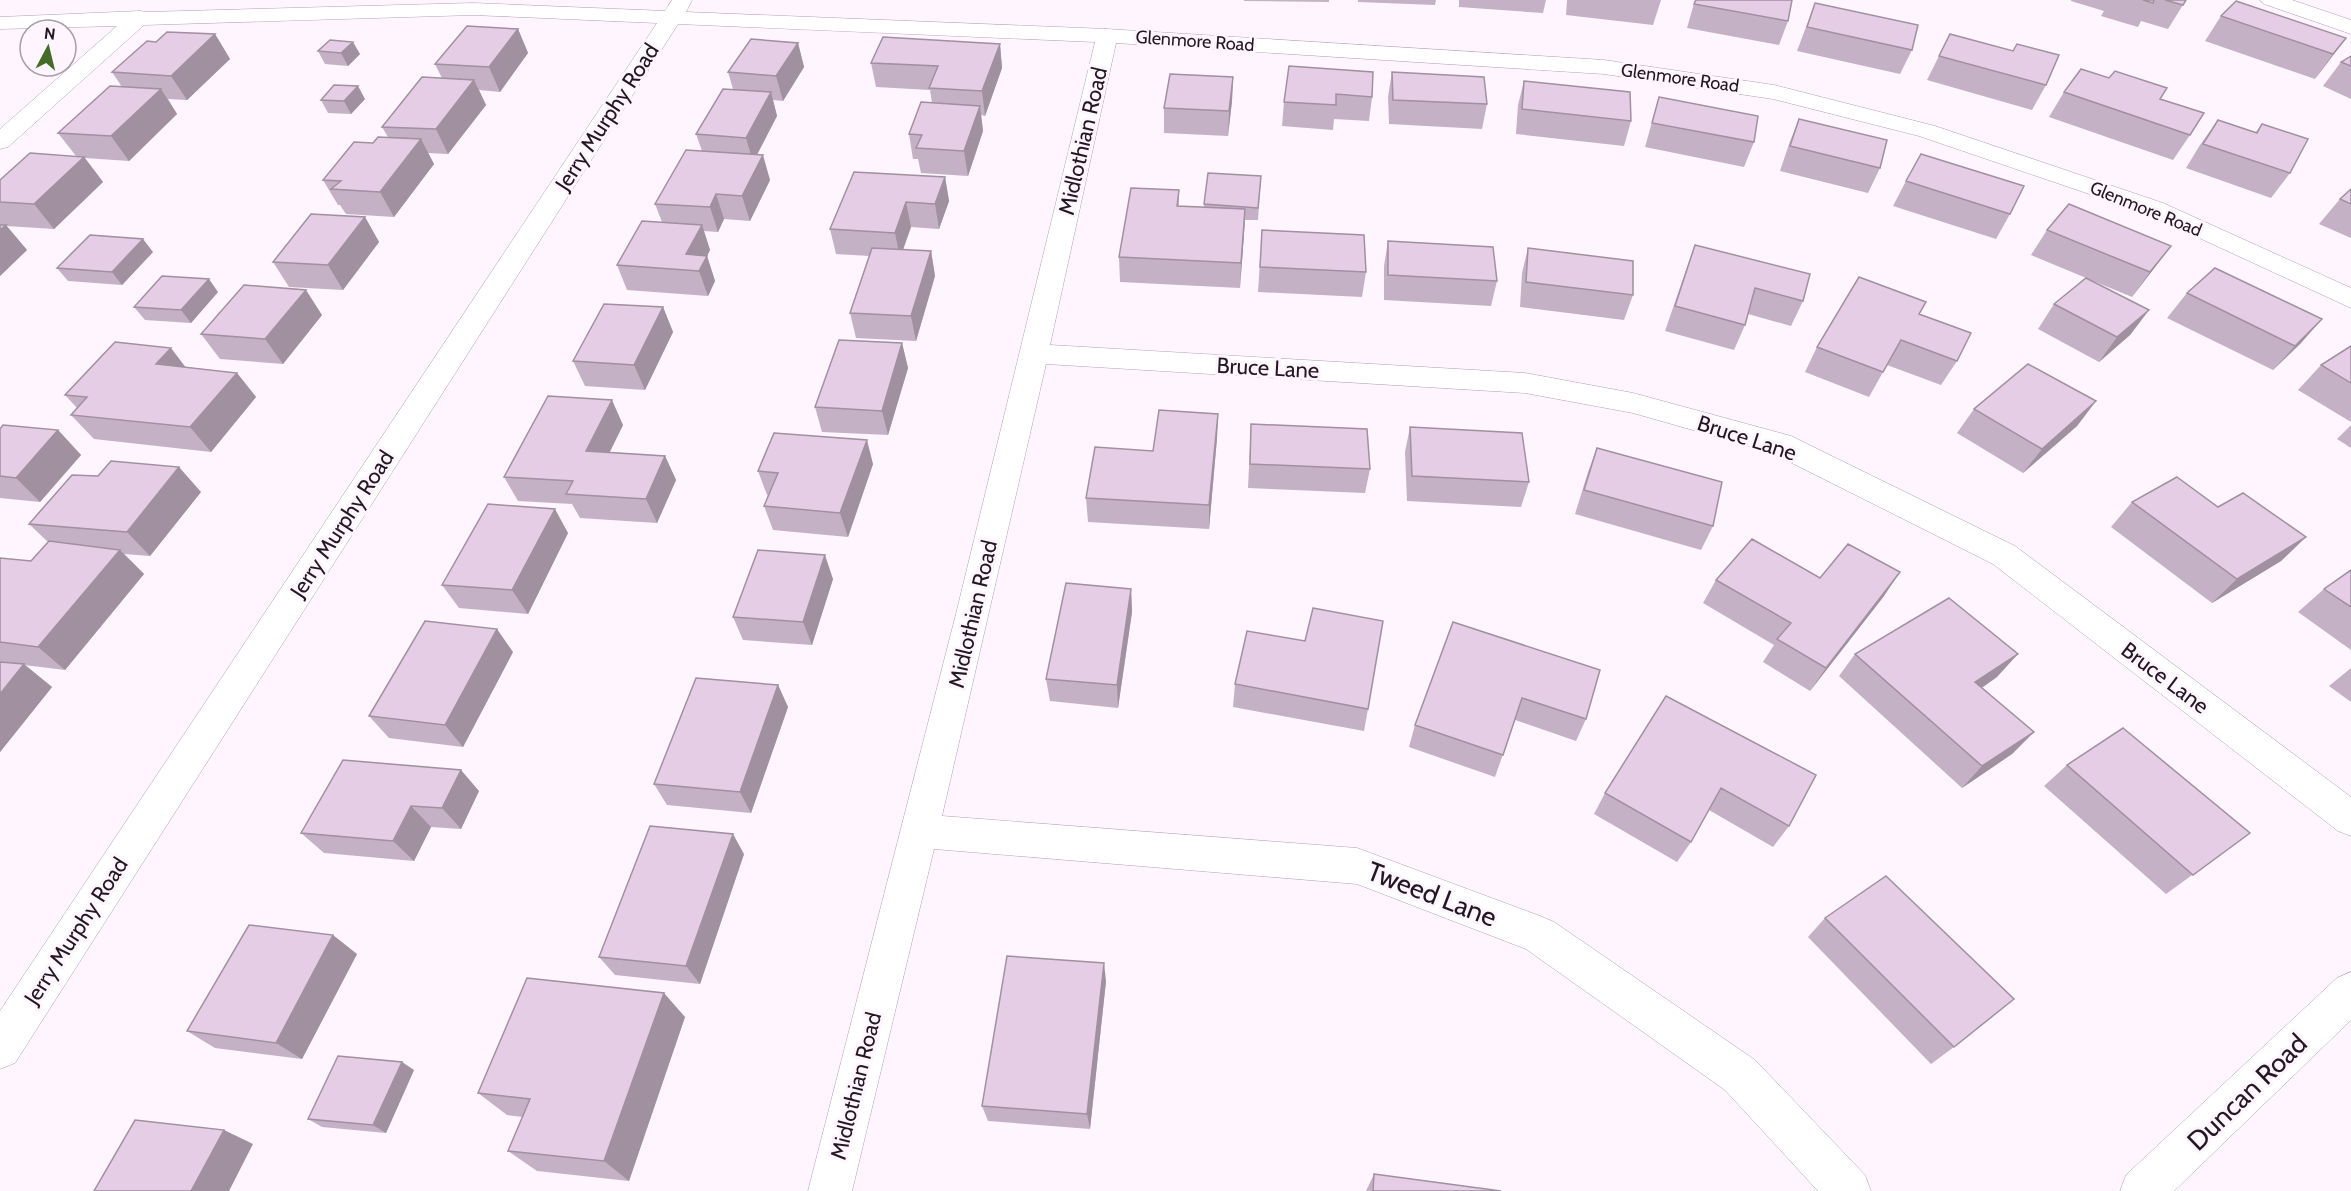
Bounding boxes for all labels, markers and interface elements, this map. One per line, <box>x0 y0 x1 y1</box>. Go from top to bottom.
north arrow <box>18 18 78 78</box>
text: N <box>43 23 57 44</box>
street label: Glenmore Road <box>1135 26 1255 56</box>
street label: Jerry Murphy Road <box>549 38 665 197</box>
street label: Glenmore Road <box>1620 59 1740 97</box>
street label: Midlothian Road <box>1053 64 1113 218</box>
street label: Glenmore Road <box>2087 177 2205 241</box>
street label: Bruce Lane <box>1216 352 1320 384</box>
street label: Bruce Lane <box>1694 409 1800 467</box>
street label: Jerry Murphy Road <box>284 445 400 604</box>
street label: Midlothian Road <box>943 537 1003 691</box>
street label: Bruce Lane <box>2116 636 2214 720</box>
street label: Jerry Murphy Road <box>18 852 134 1011</box>
street label: Tweed Lane <box>1363 854 1502 934</box>
street label: Midlothian Road <box>825 1009 887 1163</box>
street label: Duncan Road <box>2180 1027 2314 1157</box>

